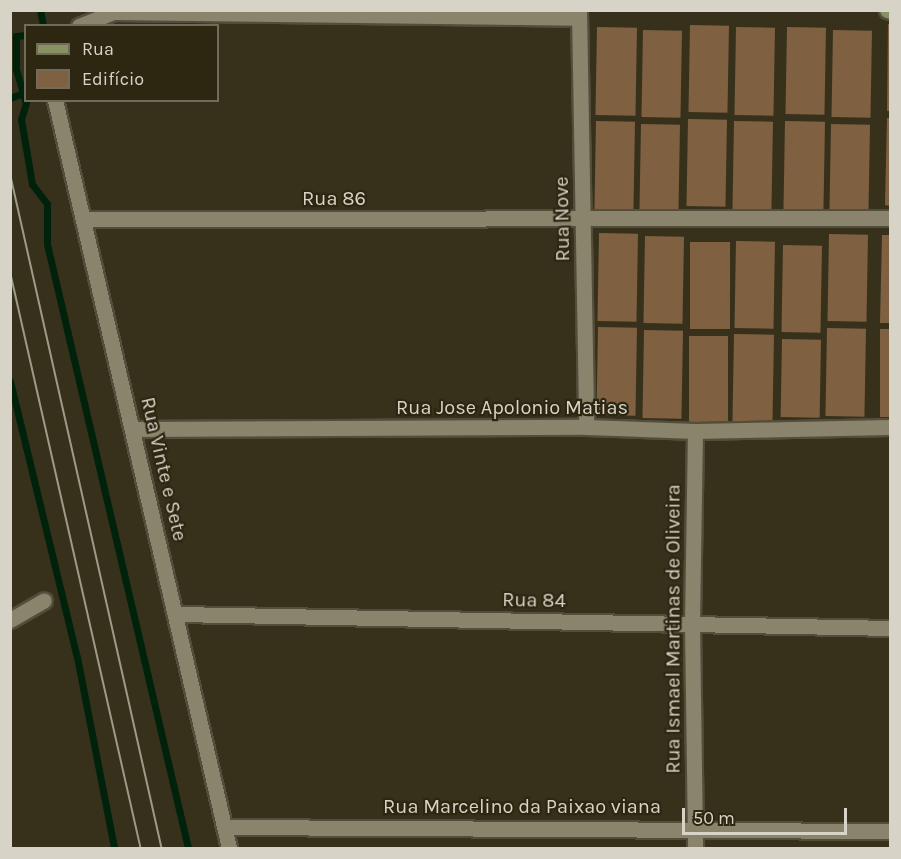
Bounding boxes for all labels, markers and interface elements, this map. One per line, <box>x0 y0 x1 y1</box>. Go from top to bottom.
legend <box>24 24 219 102</box>
text: Rua <box>82 38 114 60</box>
text: Edifício <box>82 68 144 90</box>
street label: Rua Nove <box>549 176 575 262</box>
street label: Rua 86 <box>302 186 366 210</box>
street label: Rua Vinte e Sete <box>136 395 192 543</box>
street label: Rua Jose Apolonio Matias <box>396 395 628 419</box>
street label: Rua Ismael Martinas de Oliveira <box>661 484 685 774</box>
street label: Rua 84 <box>502 587 566 613</box>
street label: Rua Marcelino da Paixao viana <box>383 794 661 818</box>
scale bar <box>685 796 850 834</box>
text: 50 m <box>693 807 735 829</box>

